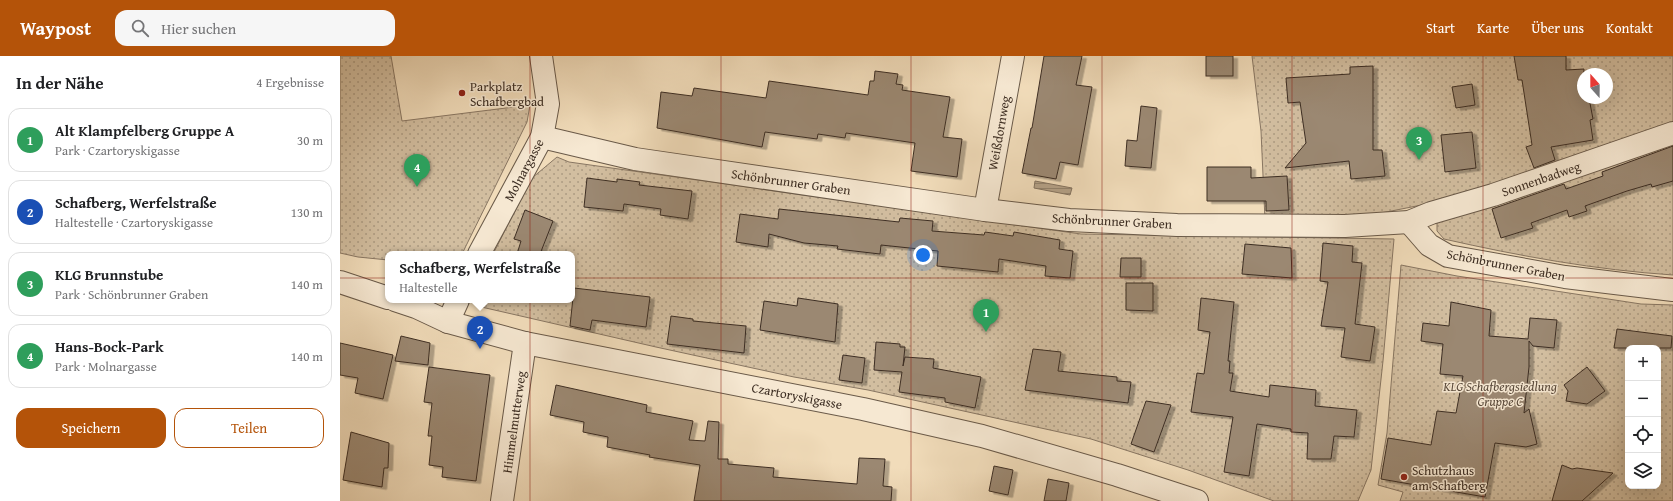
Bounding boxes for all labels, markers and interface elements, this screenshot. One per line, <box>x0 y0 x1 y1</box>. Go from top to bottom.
search box <box>115 10 395 46</box>
text: Waypost <box>20 14 91 42</box>
icon: search <box>129 17 151 39</box>
text: Hier suchen <box>161 18 236 39</box>
text: Start <box>1426 18 1455 38</box>
text: Karte <box>1477 18 1509 38</box>
text: Über uns <box>1531 18 1584 38</box>
text: Kontakt <box>1606 18 1653 38</box>
north arrow <box>1577 68 1613 104</box>
text: In der Nähe <box>16 70 104 95</box>
text: 4 Ergebnisse <box>256 73 324 92</box>
place label: Parkplatz Schafbergbad <box>470 77 544 111</box>
marker: Parkplatz Schafbergbad <box>457 88 467 98</box>
street label: Weißdornweg <box>983 94 1015 172</box>
text: Alt Klampfelberg Gruppe A <box>55 120 234 141</box>
pin: 3 <box>1406 127 1432 160</box>
text: 1 <box>27 131 33 150</box>
text: 30 m <box>297 131 323 150</box>
street label: Molnargasse <box>499 135 549 205</box>
text: Park · Czartoryskigasse <box>55 141 180 160</box>
pin: 4 <box>404 154 430 187</box>
street label: Sonnenbadweg <box>1499 156 1584 201</box>
street label: Schönbrunner Graben <box>730 164 853 200</box>
text: Schafberg, Werfelstraße <box>55 192 217 213</box>
text: 2 <box>27 203 33 222</box>
text: 130 m <box>291 203 323 222</box>
street label: Schönbrunner Graben <box>1051 208 1173 234</box>
text: Haltestelle · Czartoryskigasse <box>55 213 213 232</box>
street label: Schönbrunner Graben <box>1445 244 1568 286</box>
your location <box>913 245 933 265</box>
popup <box>385 251 575 303</box>
text: Schafberg, Werfelstraße <box>399 257 561 278</box>
text: KLG Brunnstube <box>55 264 164 285</box>
text: 3 <box>27 275 33 294</box>
text: 140 m <box>291 275 323 294</box>
text: Haltestelle <box>399 278 458 297</box>
text: Park · Schönbrunner Graben <box>55 285 208 304</box>
pin: 1 <box>973 299 999 332</box>
pin: 2 <box>467 316 493 349</box>
text: Hans-Bock-Park <box>55 336 164 357</box>
map controls <box>1625 345 1661 489</box>
button: + <box>1625 345 1661 381</box>
text: 4 <box>27 347 33 366</box>
text: 140 m <box>291 347 323 366</box>
text: Park · Molnargasse <box>55 357 157 376</box>
street label: Himmelmutterweg <box>497 369 531 474</box>
park label: KLG Schafbergsiedlung Gruppe C <box>1442 377 1557 411</box>
street label: Czartoryskigasse <box>750 378 844 414</box>
button: − <box>1625 381 1661 417</box>
button: Speichern <box>16 408 166 448</box>
button: Teilen <box>174 408 324 448</box>
button: locate <box>1625 417 1661 453</box>
button: layers <box>1625 453 1661 489</box>
place label: Schutzhaus am Schafberg <box>1412 461 1486 495</box>
marker: Schutzhaus am Schafberg <box>1399 472 1409 482</box>

